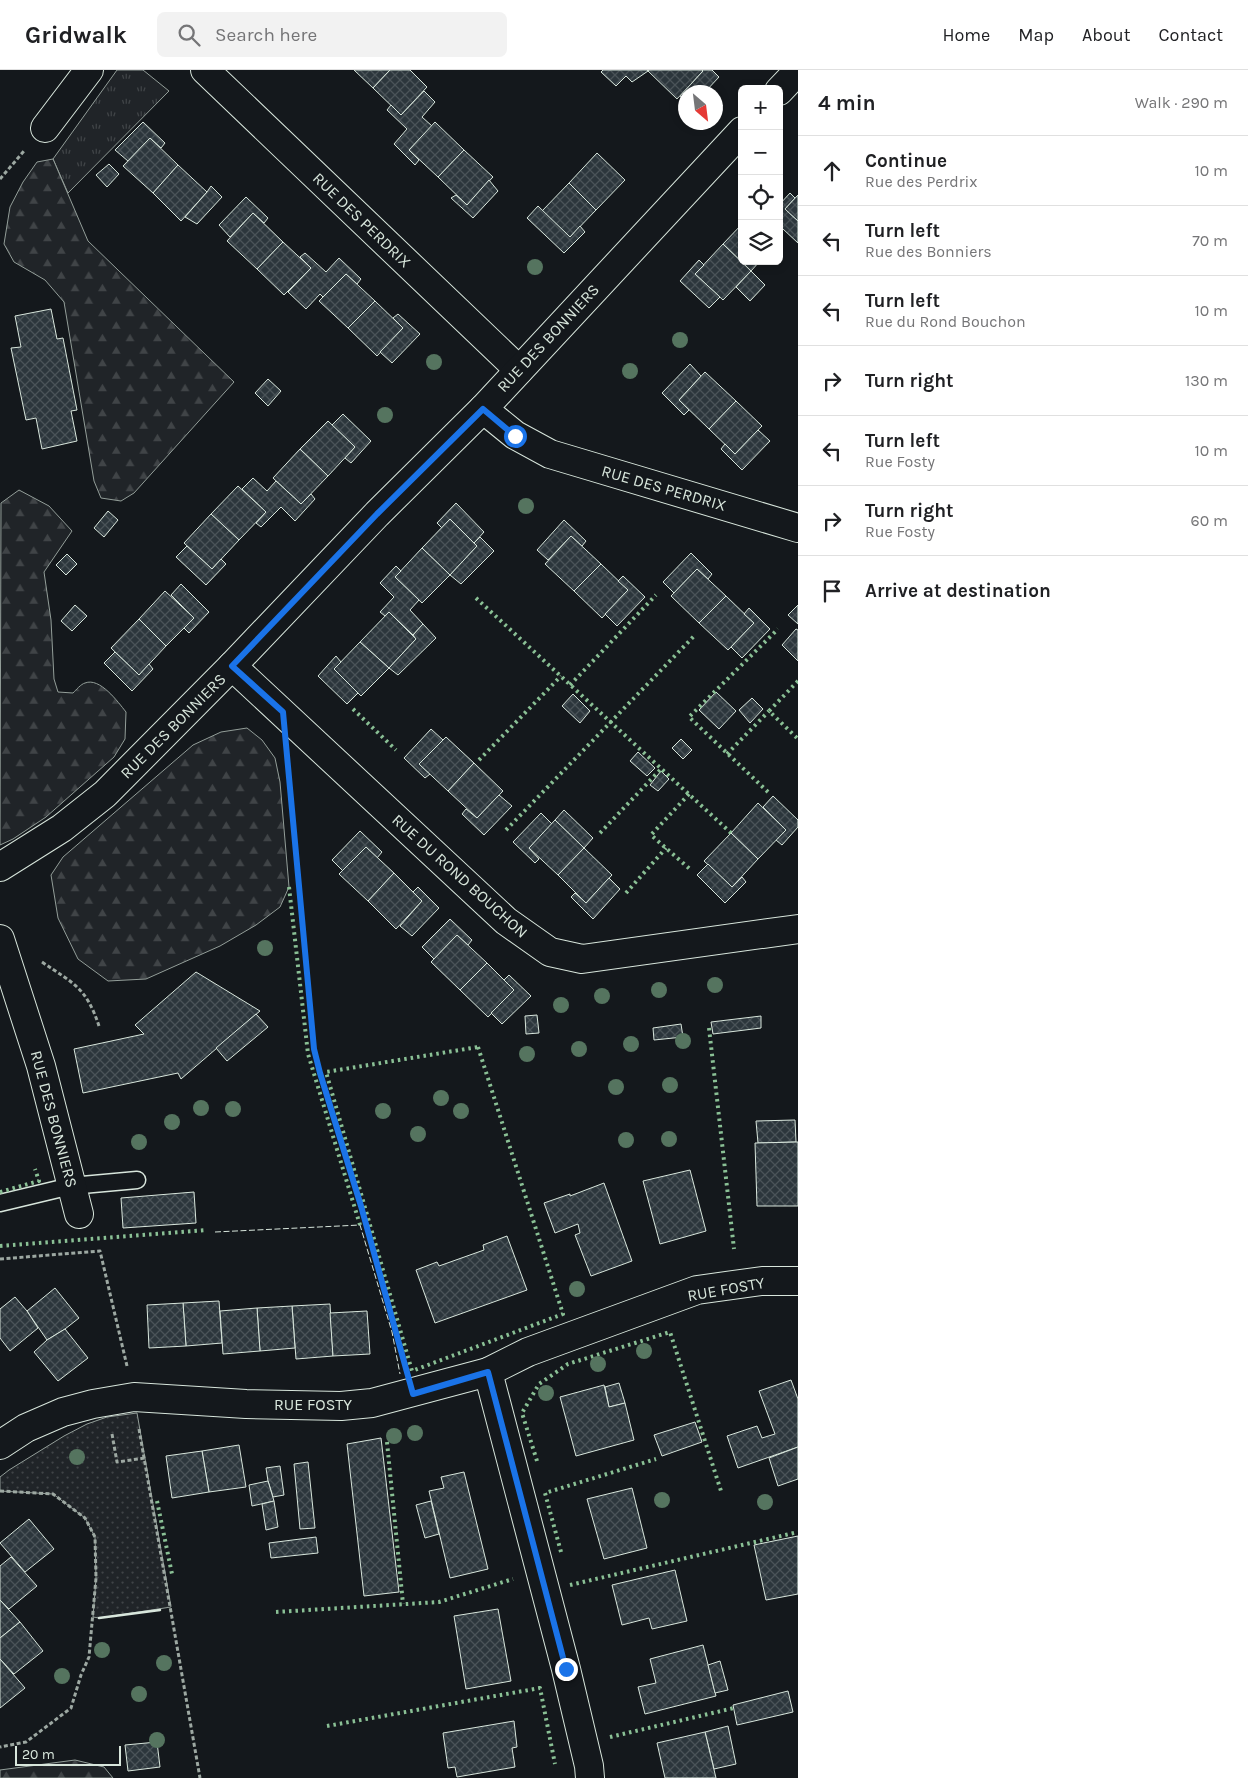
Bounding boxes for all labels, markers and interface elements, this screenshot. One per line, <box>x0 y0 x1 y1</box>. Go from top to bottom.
search box <box>157 12 507 57</box>
text: Gridwalk <box>25 21 127 49</box>
icon: search <box>175 21 203 49</box>
text: Search here <box>215 24 317 46</box>
text: Home <box>942 24 990 46</box>
text: Map <box>1018 24 1054 46</box>
text: About <box>1082 24 1131 46</box>
text: Contact <box>1159 24 1223 46</box>
north arrow <box>678 85 723 130</box>
map controls <box>738 85 783 265</box>
button: + <box>738 85 783 130</box>
text: 4 min <box>818 91 876 115</box>
text: Walk · 290 m <box>1135 93 1228 112</box>
button: − <box>738 130 783 175</box>
text: Continue <box>865 150 947 172</box>
icon: ahead <box>818 157 846 185</box>
text: 10 m <box>1194 161 1228 180</box>
street label: RUE DES PERDRIX <box>309 168 415 272</box>
text: Rue des Perdrix <box>865 172 977 191</box>
button: locate <box>738 175 783 220</box>
button: layers <box>738 220 783 265</box>
text: Turn left <box>865 220 940 242</box>
icon: left <box>818 227 846 255</box>
text: 70 m <box>1192 231 1228 250</box>
text: Rue des Bonniers <box>865 242 992 261</box>
street label: RUE DES BONNIERS <box>493 280 603 396</box>
text: Turn left <box>865 290 940 312</box>
icon: left <box>818 297 846 325</box>
text: 10 m <box>1194 301 1228 320</box>
text: Rue du Rond Bouchon <box>865 312 1026 331</box>
icon: right <box>818 367 846 395</box>
text: Turn right <box>865 370 954 392</box>
text: 130 m <box>1185 371 1228 390</box>
route start <box>504 425 527 448</box>
text: Turn left <box>865 430 940 452</box>
icon: left <box>818 437 846 465</box>
text: 10 m <box>1194 441 1228 460</box>
text: Rue Fosty <box>865 452 935 471</box>
street label: RUE DES PERDRIX <box>599 461 729 515</box>
text: Turn right <box>865 500 954 522</box>
icon: right <box>818 507 846 535</box>
text: 60 m <box>1191 511 1228 530</box>
text: Rue Fosty <box>865 522 935 541</box>
icon: arrive <box>818 577 846 605</box>
text: Arrive at destination <box>865 580 1051 602</box>
street label: RUE DES BONNIERS <box>116 669 230 783</box>
street label: RUE DU ROND BOUCHON <box>388 810 532 942</box>
street label: RUE DES BONNIERS <box>27 1048 81 1190</box>
street label: RUE FOSTY <box>686 1273 766 1305</box>
street label: RUE FOSTY <box>274 1395 352 1414</box>
route end <box>555 1658 578 1681</box>
scale bar <box>15 1743 121 1766</box>
text: 20 m <box>22 1746 55 1763</box>

